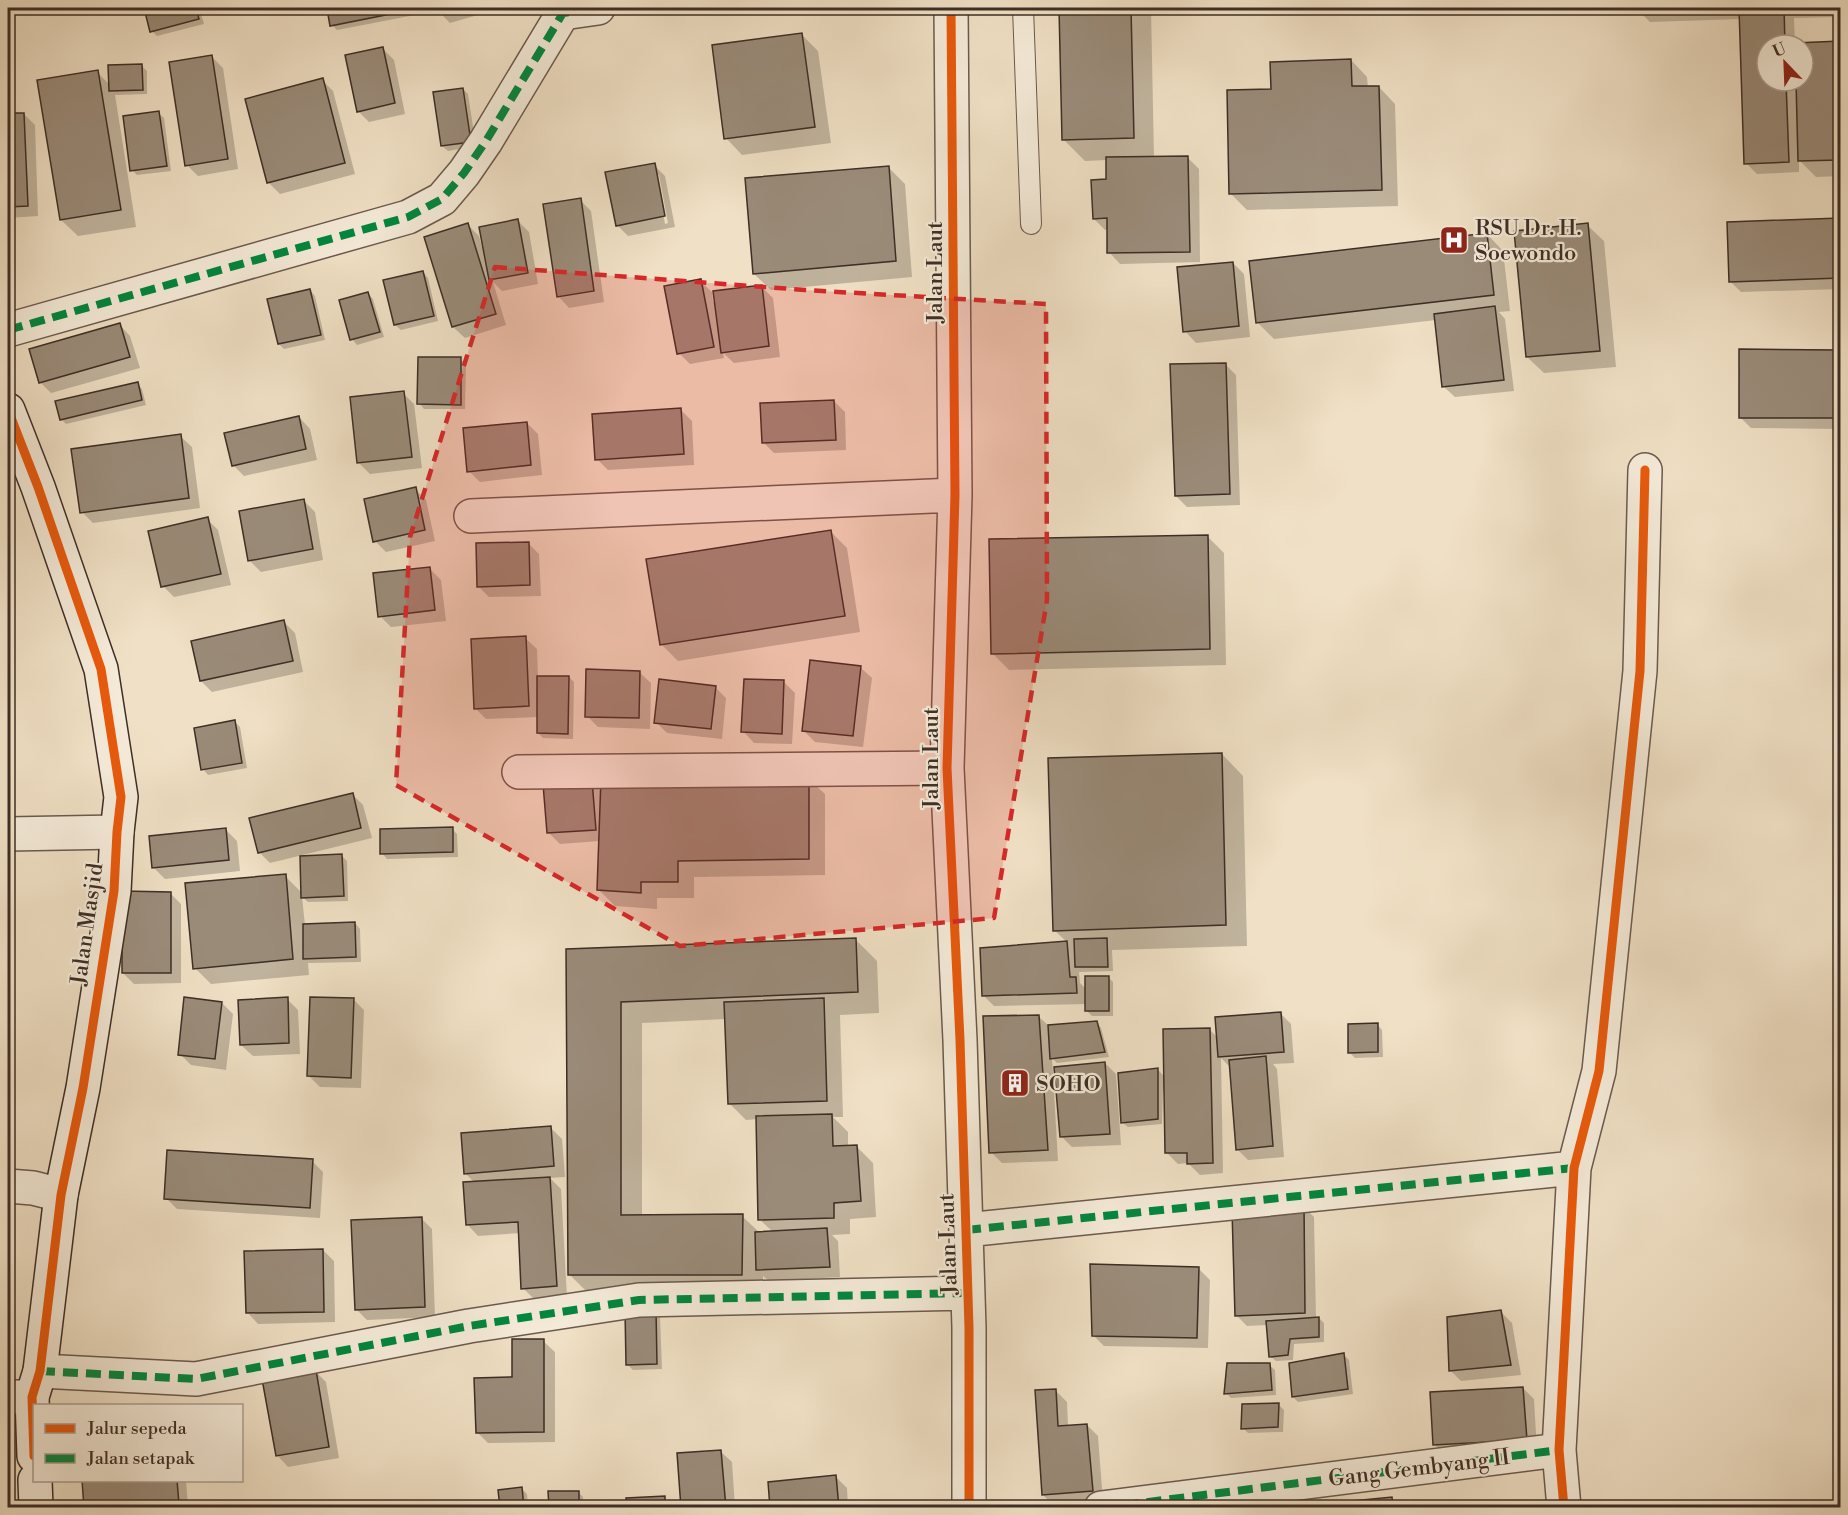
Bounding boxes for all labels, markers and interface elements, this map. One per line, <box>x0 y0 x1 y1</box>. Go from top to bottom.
north arrow <box>1755 33 1815 93</box>
text: U <box>1770 38 1790 62</box>
place label: RSU Dr. H. Soewondo <box>1475 215 1581 267</box>
street label: Jalan Laut <box>922 221 949 324</box>
hospital icon: RSU Dr. H. Soewondo <box>1438 224 1470 256</box>
street label: Jalan Laut <box>918 707 945 810</box>
street label: Jalan Masjid <box>65 861 109 988</box>
building icon: SOHO <box>999 1067 1031 1099</box>
place label: SOHO <box>1036 1071 1101 1098</box>
street label: Jalan Laut <box>933 1192 964 1296</box>
legend <box>33 1404 243 1482</box>
text: Jalur sepeda <box>86 1417 188 1440</box>
street label: Gang Gembyang II <box>1327 1444 1512 1493</box>
text: Jalan setapak <box>86 1447 196 1470</box>

